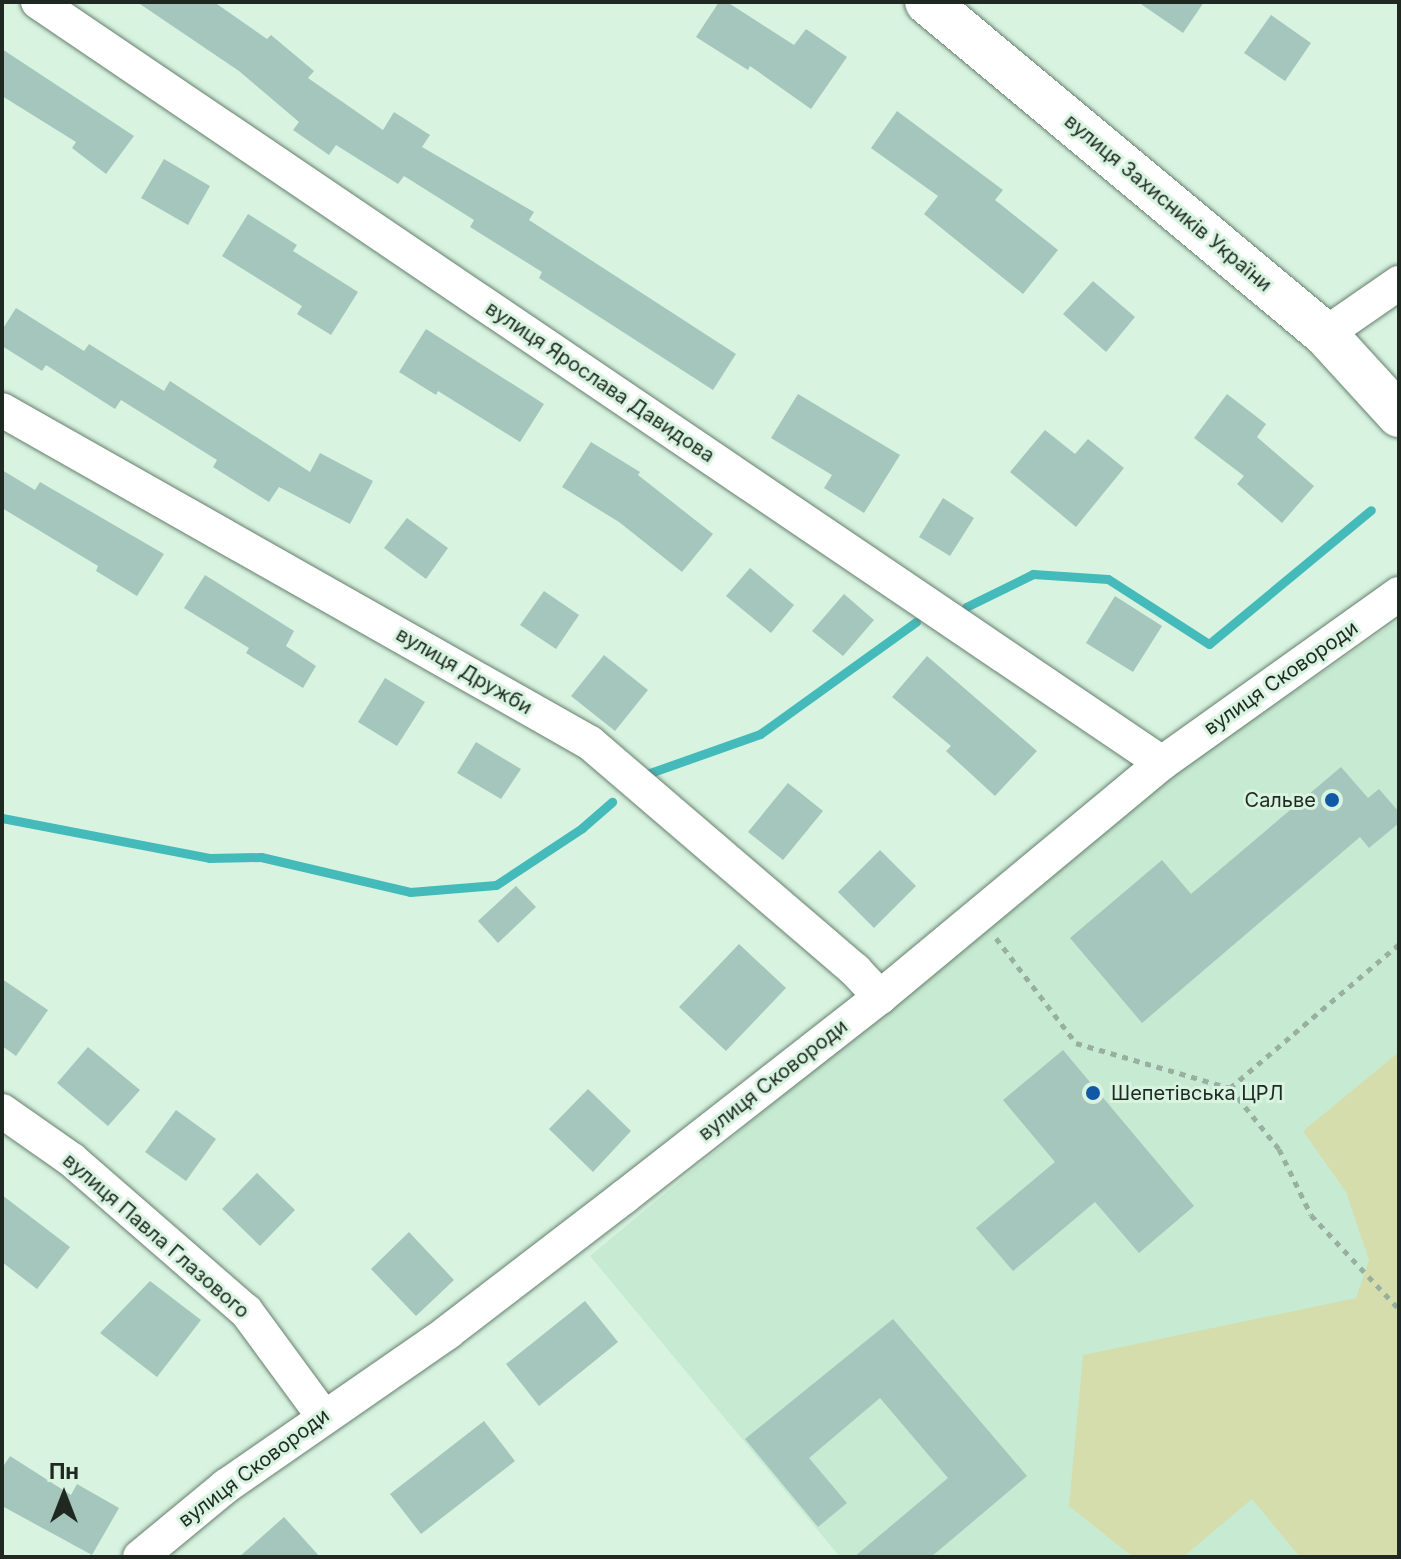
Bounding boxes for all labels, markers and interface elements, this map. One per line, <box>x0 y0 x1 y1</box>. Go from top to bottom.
street label: вулиця Захисників України <box>1060 109 1276 297</box>
street label: вулиця Ярослава Давидова <box>481 296 719 468</box>
street label: вулиця Сковороди <box>1199 616 1363 740</box>
street label: вулиця Дружби <box>392 622 536 720</box>
place label: Сальве <box>1245 788 1316 812</box>
marker: Сальве <box>1323 791 1341 809</box>
street label: вулиця Сковороди <box>694 1014 852 1146</box>
place label: Шепетівська ЦРЛ <box>1111 1081 1283 1105</box>
marker: Шепетівська ЦРЛ <box>1082 1082 1104 1104</box>
street label: вулиця Павла Глазового <box>58 1148 254 1324</box>
street label: вулиця Сковороди <box>174 1403 334 1533</box>
north arrow <box>24 1455 104 1535</box>
text: Пн <box>49 1458 79 1484</box>

